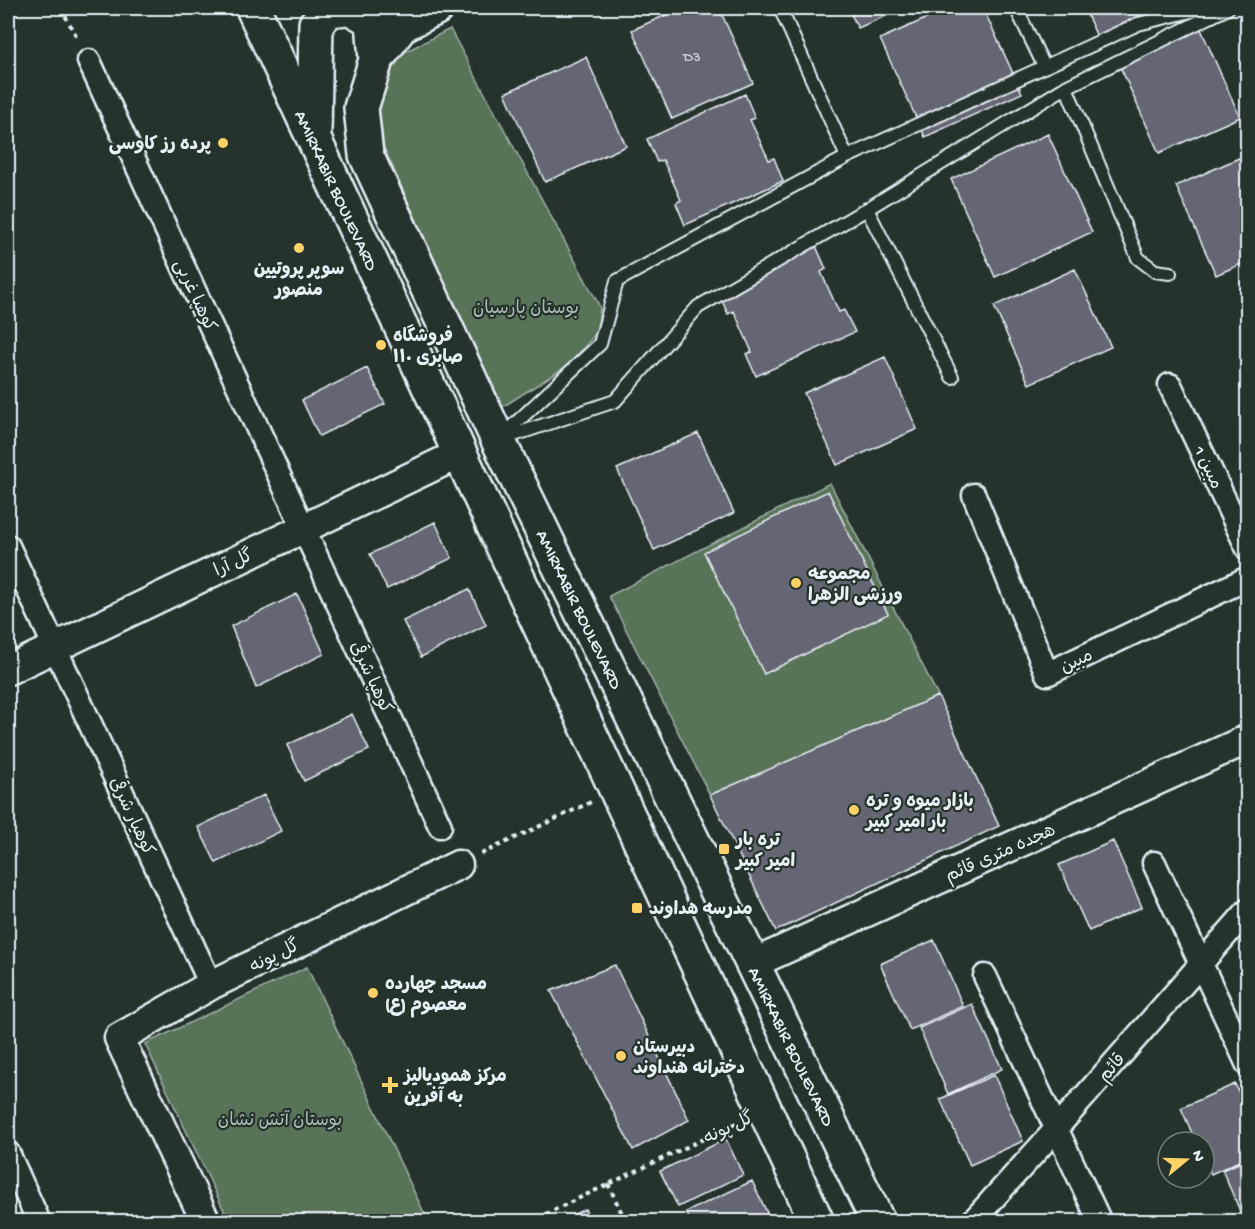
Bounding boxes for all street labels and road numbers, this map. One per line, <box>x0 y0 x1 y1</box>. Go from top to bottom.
street label: AMIRKABIR BOULEVARD <box>288 107 381 275</box>
street label: کوهپا غربی <box>168 257 220 336</box>
street label: مبین 1 <box>1187 442 1226 493</box>
street label: AMIRKABIR BOULEVARD <box>530 527 626 693</box>
street label: گل آرا <box>210 544 257 582</box>
street label: کوهپا شرقی <box>344 637 399 718</box>
street label: مبین <box>1057 645 1097 679</box>
street label: کوهیار شرقی <box>103 773 162 860</box>
street label: هجده متری قائم <box>943 821 1060 889</box>
street label: گل پونه <box>246 934 304 978</box>
street label: AMIRKABIR BOULEVARD <box>742 964 838 1130</box>
street label: قائم <box>1095 1050 1132 1088</box>
street label: گل پونه <box>699 1106 758 1150</box>

